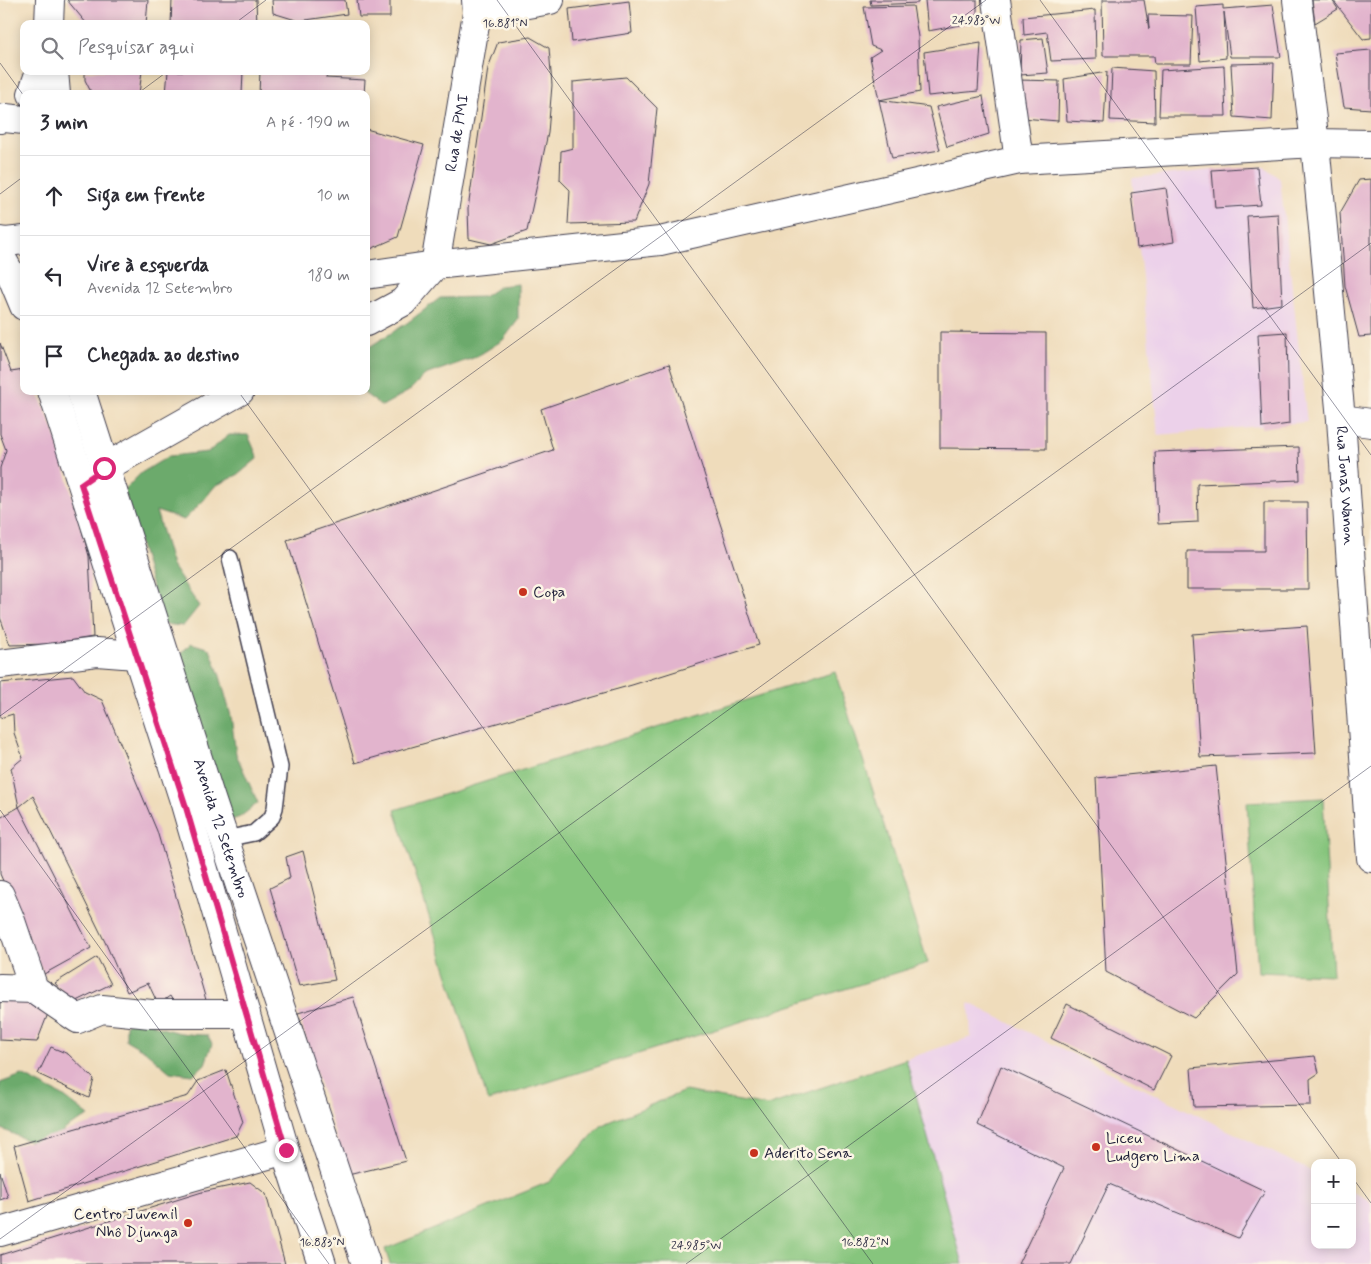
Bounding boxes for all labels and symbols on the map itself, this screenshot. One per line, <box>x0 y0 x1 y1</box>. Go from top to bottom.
text: 24.983°W <box>952 13 1000 29</box>
text: 16.881°N <box>483 16 527 32</box>
street label: Rua de PMI <box>440 92 474 173</box>
street label: Rua Jonas Wanon <box>1331 425 1360 546</box>
route start <box>93 457 116 480</box>
place label: Copa <box>533 582 566 603</box>
marker: Copa <box>517 586 529 598</box>
street label: Avenida 12 Setembro <box>188 756 254 901</box>
place label: Liceu Ludgero Lima <box>1106 1128 1200 1168</box>
route end <box>275 1139 298 1162</box>
marker: Liceu Ludgero Lima <box>1090 1141 1102 1153</box>
place label: Aderito Sena <box>764 1143 852 1164</box>
marker: Aderito Sena <box>748 1147 760 1159</box>
place label: Centro Juvenil Nhô Djunga <box>74 1204 178 1243</box>
marker: Centro Juvenil Nhô Djunga <box>182 1217 194 1229</box>
text: 16.883°N <box>299 1235 345 1251</box>
text: 16.882°N <box>841 1235 889 1251</box>
text: 24.985°W <box>671 1238 721 1254</box>

